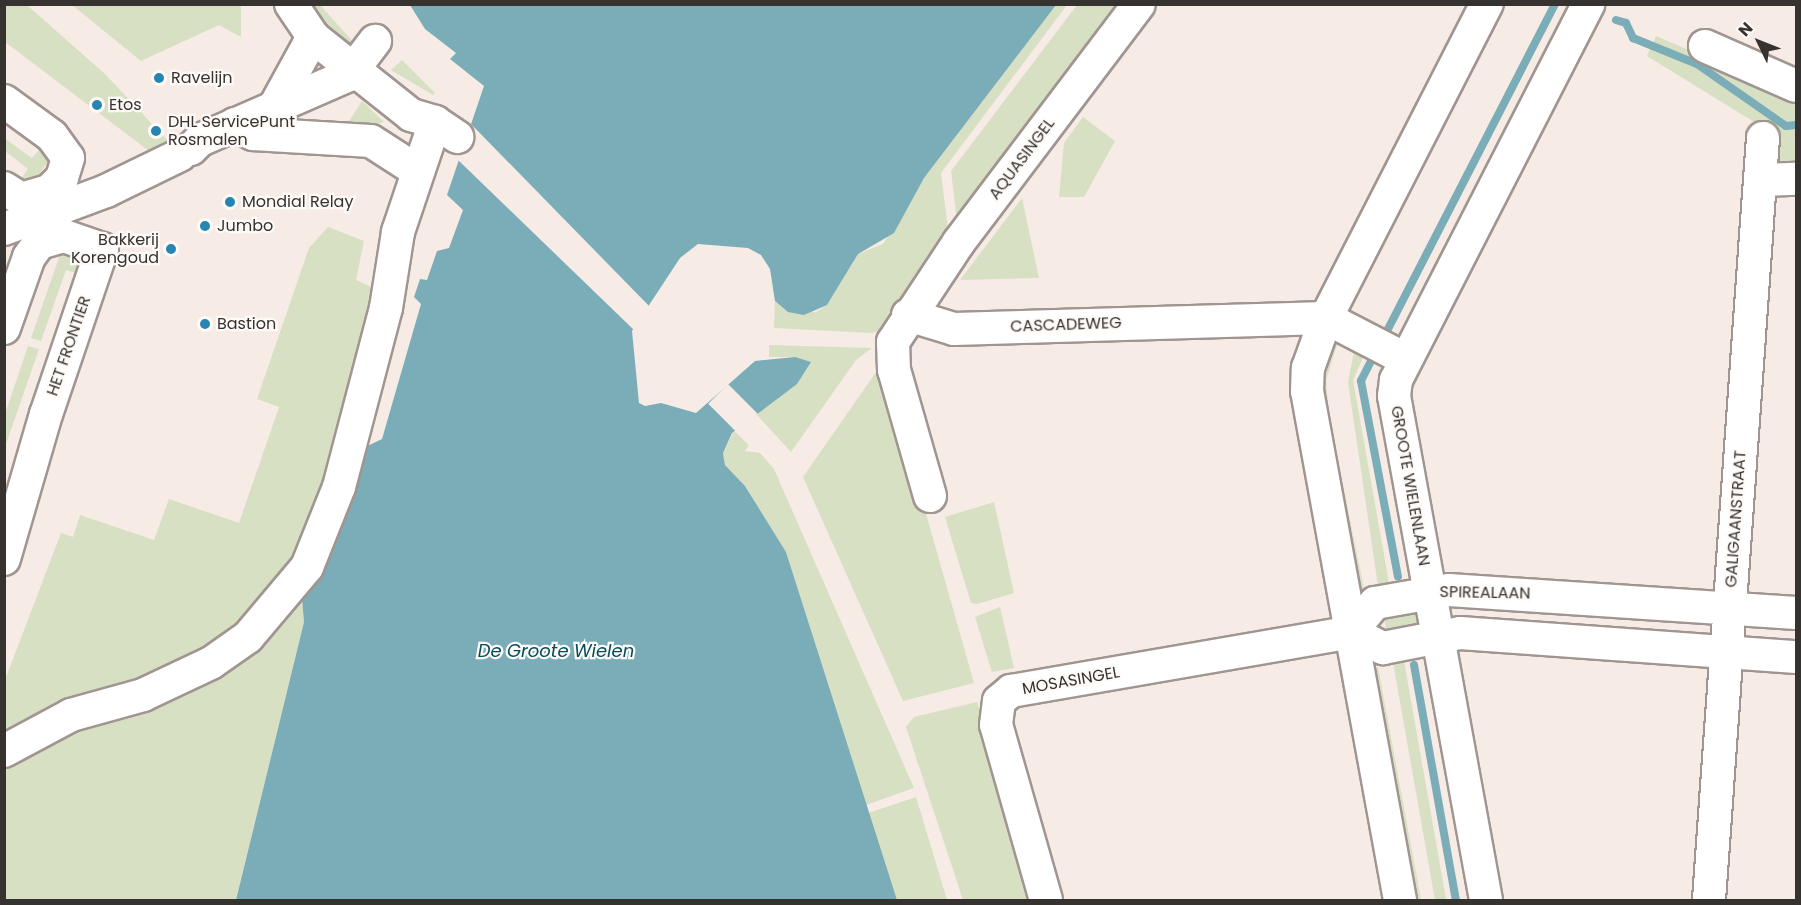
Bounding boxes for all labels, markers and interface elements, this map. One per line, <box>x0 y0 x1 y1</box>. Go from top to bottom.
north arrow <box>1729 12 1789 72</box>
text: N <box>1733 17 1758 42</box>
place label: Ravelijn <box>171 68 233 88</box>
marker: Ravelijn <box>152 71 166 85</box>
place label: Etos <box>109 95 142 115</box>
marker: Etos <box>90 98 104 112</box>
place label: DHL ServicePunt Rosmalen <box>168 112 295 150</box>
street label: AQUASINGEL <box>985 114 1059 204</box>
marker: DHL ServicePunt Rosmalen <box>149 124 163 138</box>
place label: Mondial Relay <box>242 192 353 212</box>
marker: Mondial Relay <box>223 195 237 209</box>
place label: Jumbo <box>217 216 273 236</box>
marker: Jumbo <box>198 219 212 233</box>
place label: Bakkerij Korengoud <box>71 230 159 268</box>
marker: Bakkerij Korengoud <box>164 242 178 256</box>
street label: HET FRONTIER <box>43 294 95 398</box>
street label: CASCADEWEG <box>1010 313 1122 337</box>
place label: Bastion <box>217 314 276 334</box>
marker: Bastion <box>198 317 212 331</box>
street label: GROOTE WIELENLAAN <box>1386 404 1434 568</box>
street label: GALIGAANSTRAAT <box>1722 450 1750 588</box>
street label: SPIREALAAN <box>1439 583 1531 603</box>
water label: De Groote Wielen <box>478 640 634 662</box>
street label: MOSASINGEL <box>1021 663 1121 699</box>

